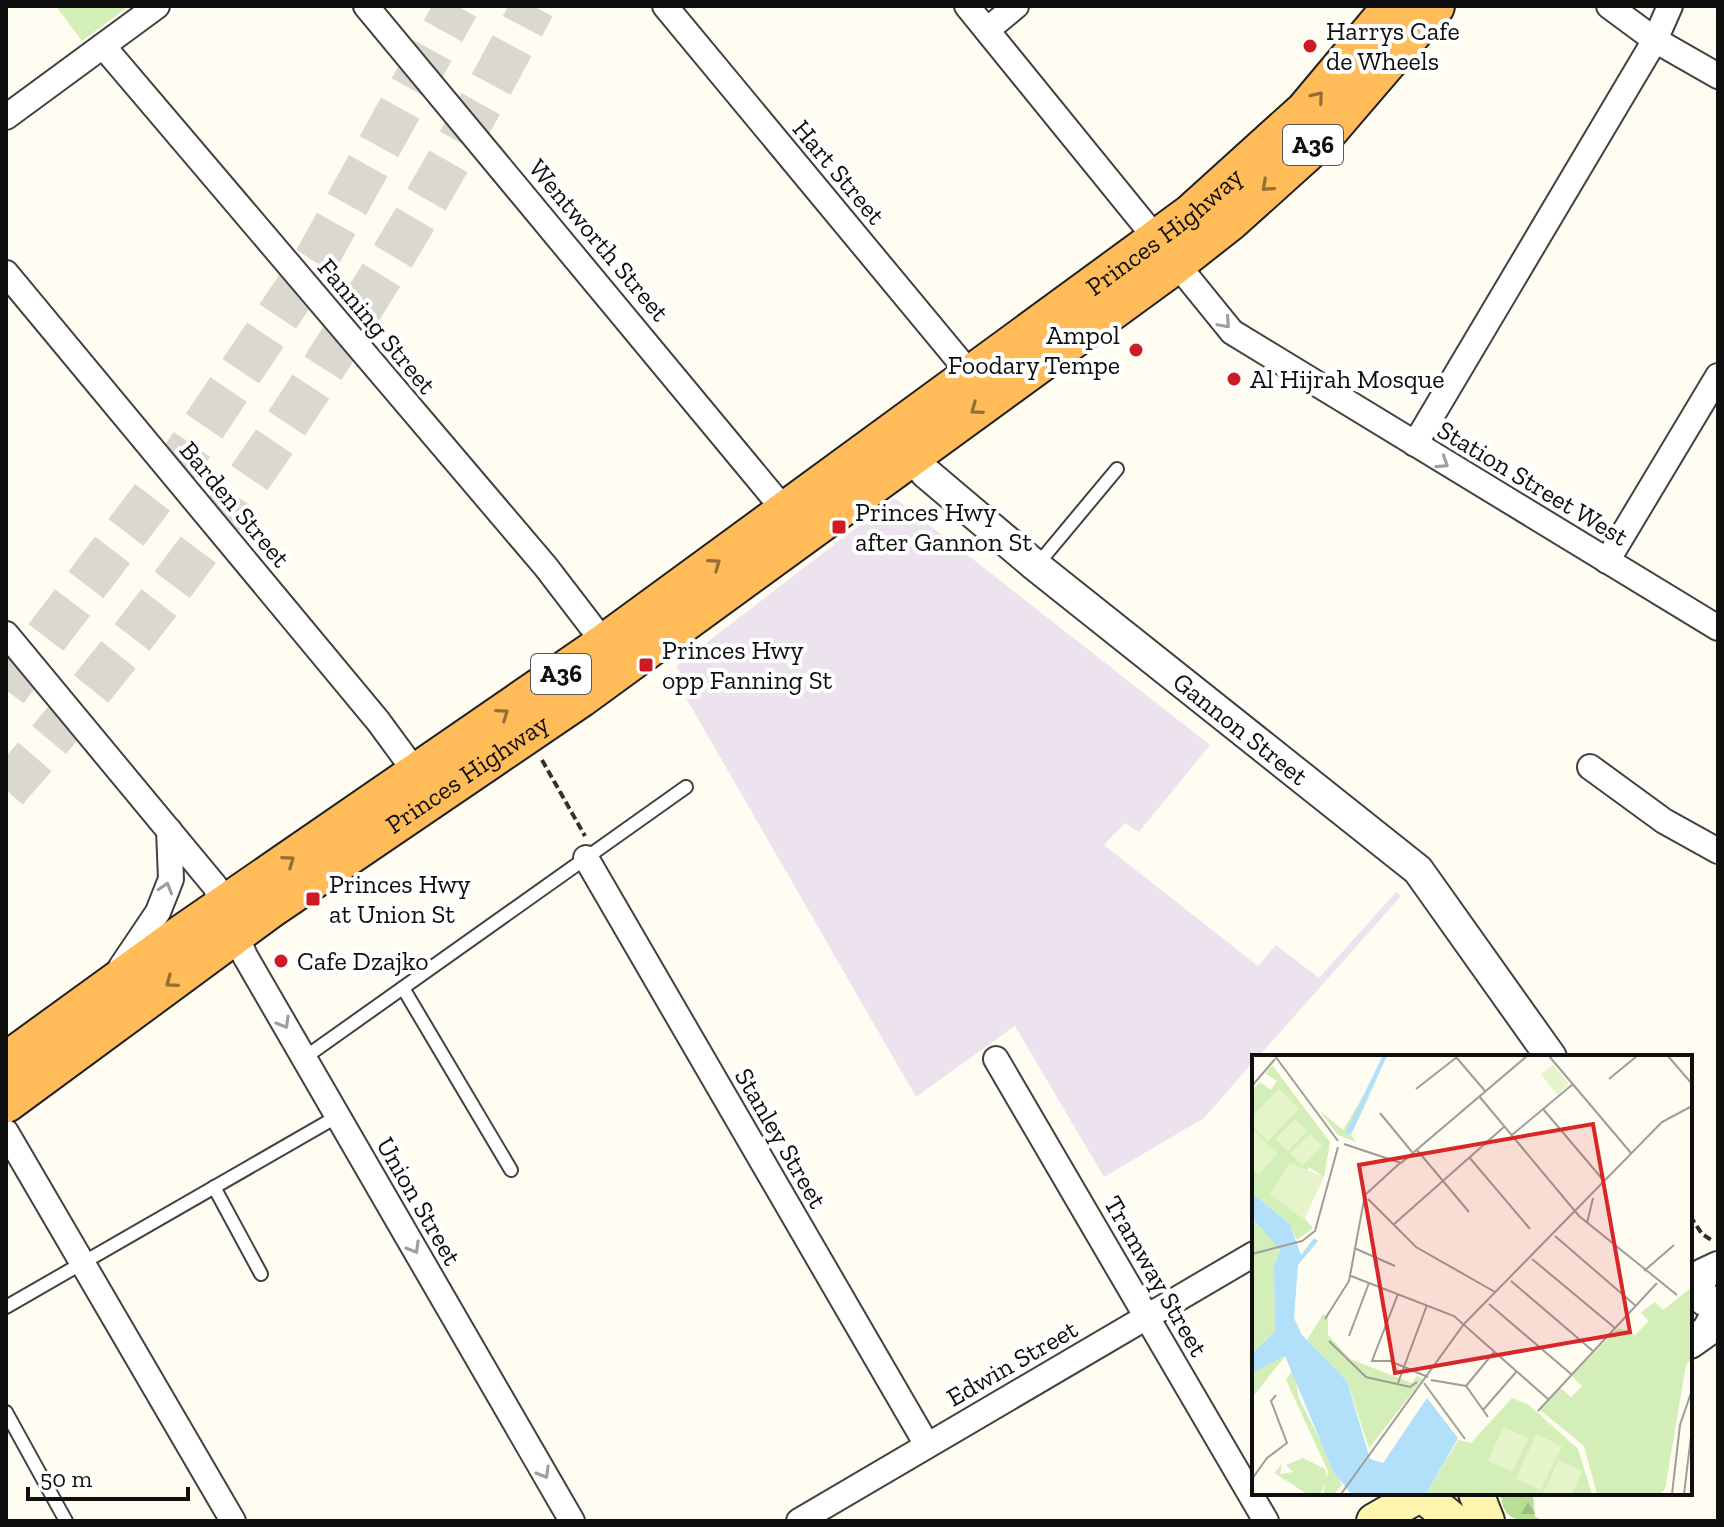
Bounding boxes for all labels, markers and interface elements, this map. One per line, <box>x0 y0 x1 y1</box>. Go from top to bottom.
place label: Harrys Cafe de Wheels <box>1326 15 1460 77</box>
marker: Harrys Cafe de Wheels <box>1301 37 1319 55</box>
one-way arrow <box>1308 92 1323 106</box>
street label: Hart Street <box>786 113 892 231</box>
road number: A36 <box>1283 125 1343 165</box>
street label: Wentworth Street <box>522 152 676 328</box>
street label: Princes Highway <box>1080 160 1250 303</box>
one-way arrow <box>1262 177 1276 192</box>
street label: Fanning Street <box>311 252 443 401</box>
one-way arrow <box>1216 314 1230 328</box>
place label: Ampol Foodary Tempe <box>948 319 1120 381</box>
marker: Ampol Foodary Tempe <box>1127 341 1145 359</box>
place label: Al Hijrah Mosque <box>1250 363 1445 395</box>
marker: Al Hijrah Mosque <box>1225 370 1243 388</box>
one-way arrow <box>970 400 984 414</box>
street label: Station Street West <box>1432 413 1635 553</box>
street label: Barden Street <box>173 434 297 574</box>
one-way arrow <box>1434 454 1449 469</box>
place label: Princes Hwy after Gannon St <box>855 496 1032 558</box>
marker: Princes Hwy after Gannon St <box>830 518 848 536</box>
one-way arrow <box>706 559 721 573</box>
place label: Princes Hwy opp Fanning St <box>662 634 833 696</box>
road number: A36 <box>531 654 591 694</box>
marker: Princes Hwy opp Fanning St <box>637 656 655 674</box>
street label: Gannon Street <box>1167 665 1315 792</box>
street label: Princes Highway <box>379 707 555 840</box>
one-way arrow <box>494 709 508 724</box>
one-way arrow <box>280 856 294 871</box>
place label: Princes Hwy at Union St <box>329 868 471 930</box>
one-way arrow <box>157 882 173 896</box>
marker: Princes Hwy at Union St <box>304 890 322 908</box>
place label: Cafe Dzajko <box>297 945 429 977</box>
marker: Cafe Dzajko <box>272 952 290 970</box>
one-way arrow <box>165 972 179 987</box>
one-way arrow <box>274 1014 290 1029</box>
inset map <box>1252 1055 1692 1495</box>
street label: Stanley Street <box>728 1062 834 1214</box>
street label: Union Street <box>369 1131 469 1271</box>
street label: Tramway Street <box>1097 1190 1215 1362</box>
one-way arrow <box>404 1239 420 1254</box>
street label: Edwin Street <box>941 1313 1083 1413</box>
scale bar <box>28 1451 188 1501</box>
text: 50 m <box>40 1464 93 1493</box>
one-way arrow <box>534 1464 550 1479</box>

